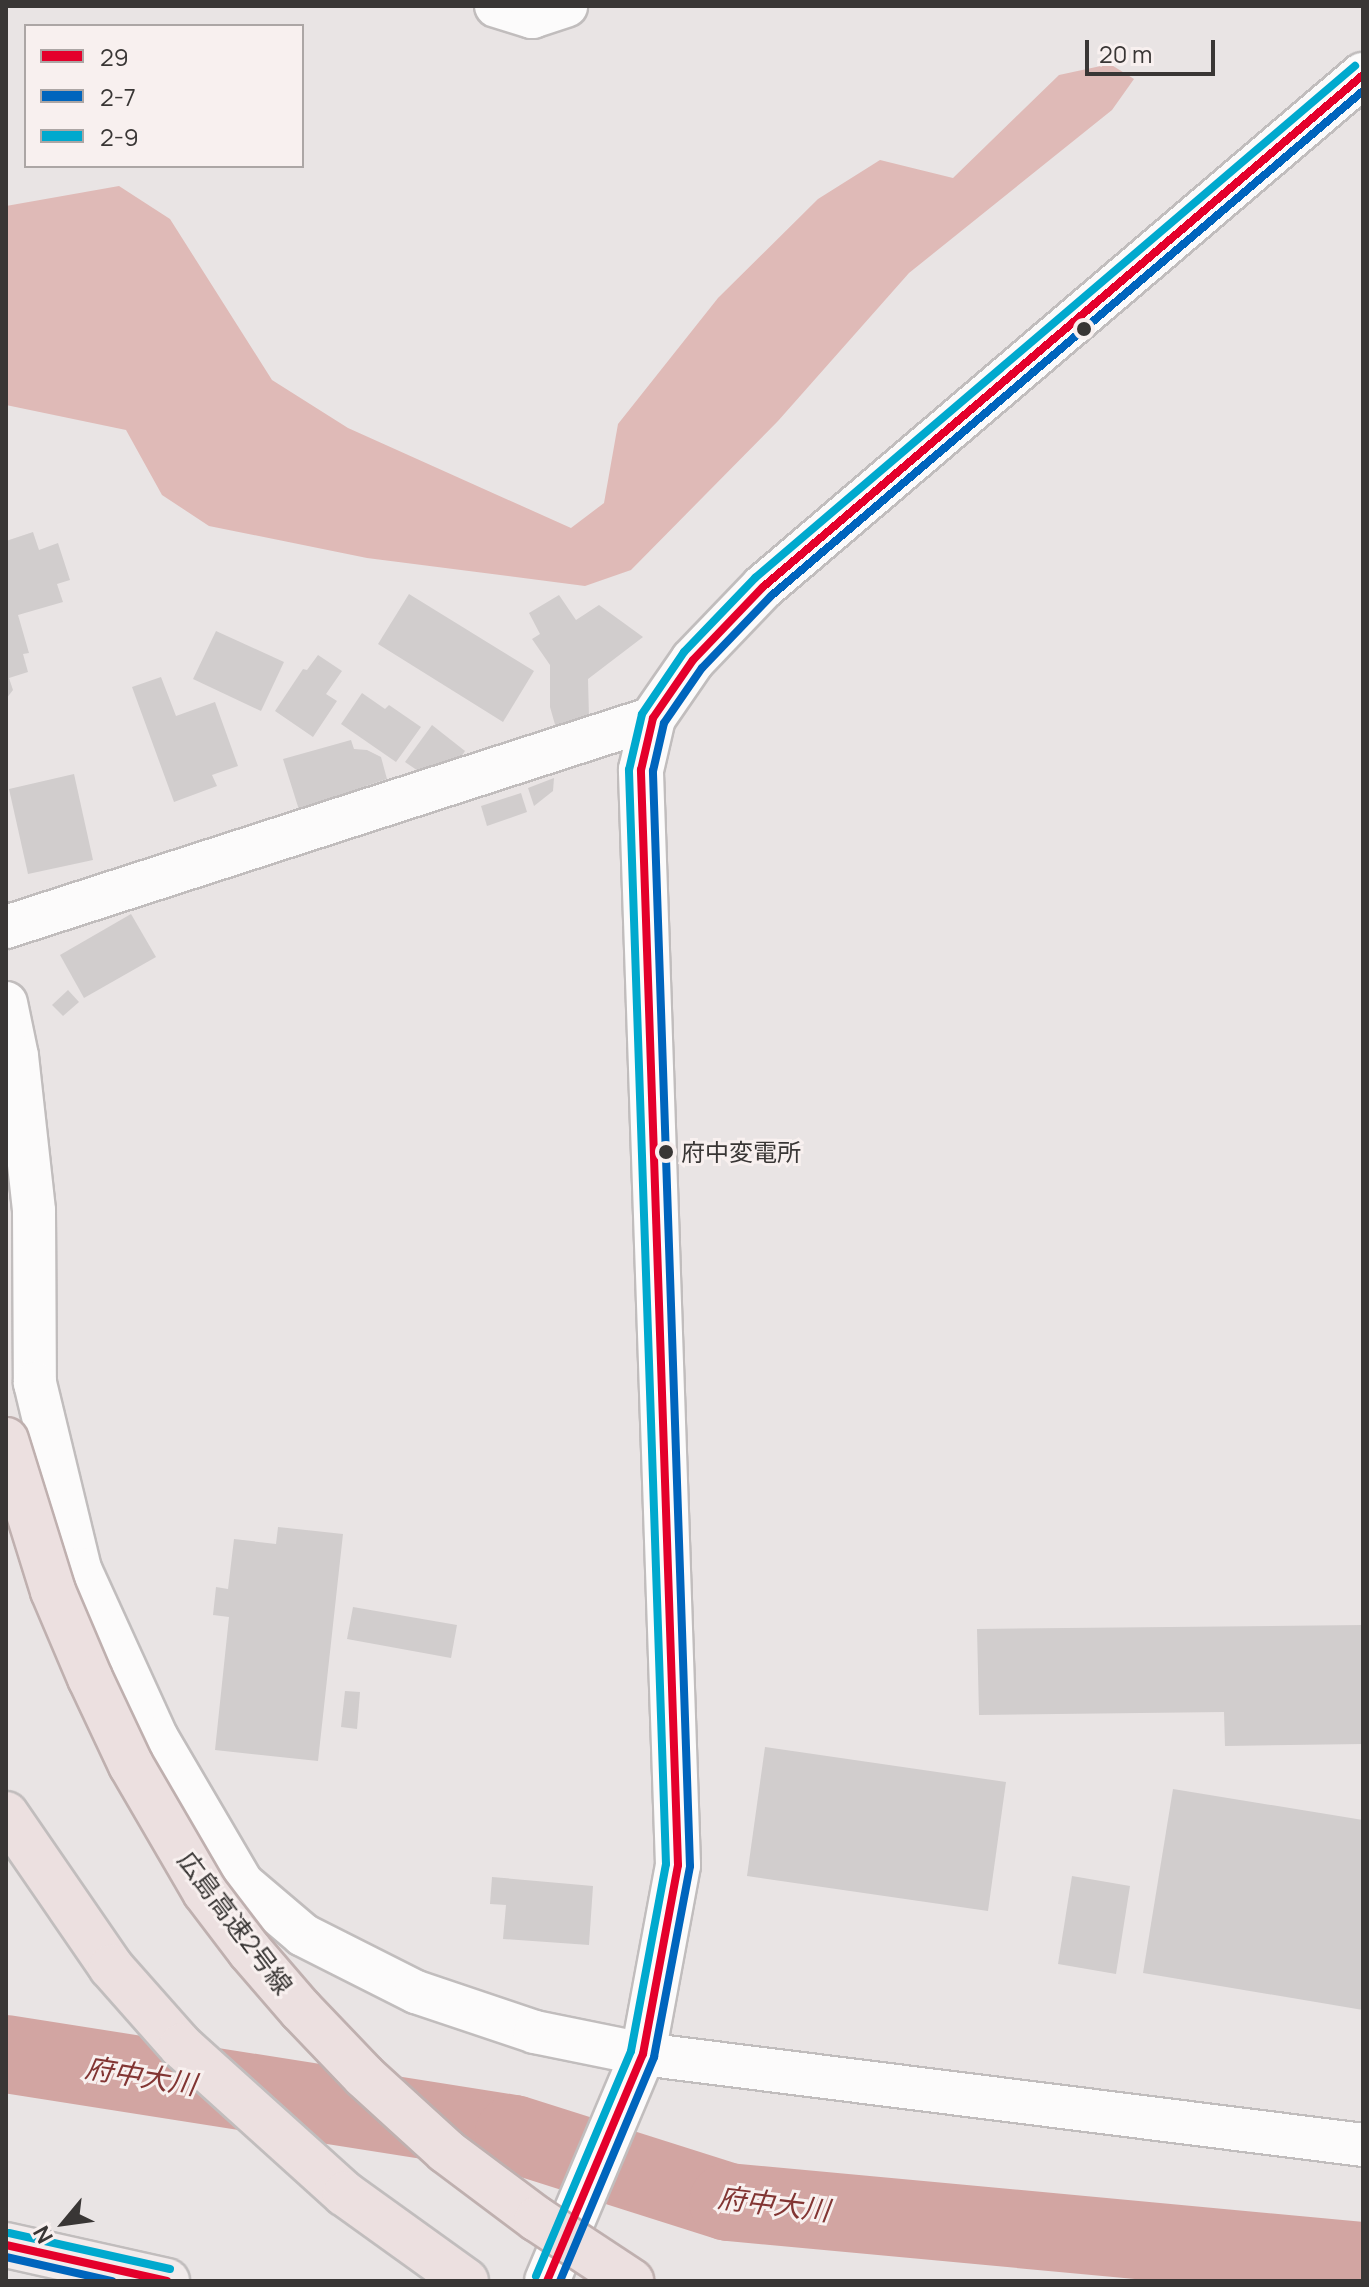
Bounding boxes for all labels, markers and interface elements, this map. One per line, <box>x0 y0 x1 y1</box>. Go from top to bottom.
legend <box>24 24 304 168</box>
scale bar <box>1089 24 1219 74</box>
text: 20 m <box>1099 37 1152 70</box>
text: 29 <box>100 40 129 73</box>
text: 2-7 <box>100 80 136 113</box>
text: 2-9 <box>100 120 139 153</box>
unlabelled marker <box>1076 321 1092 337</box>
place label: 府中変電所 <box>681 1138 801 1166</box>
marker: 府中変電所 <box>658 1144 674 1160</box>
street label: 広島高速2号線 <box>171 1845 299 2001</box>
water label: 府中大川 <box>83 2050 199 2100</box>
water label: 府中大川 <box>716 2180 832 2226</box>
north arrow <box>24 2183 104 2263</box>
text: N <box>26 2220 60 2249</box>

